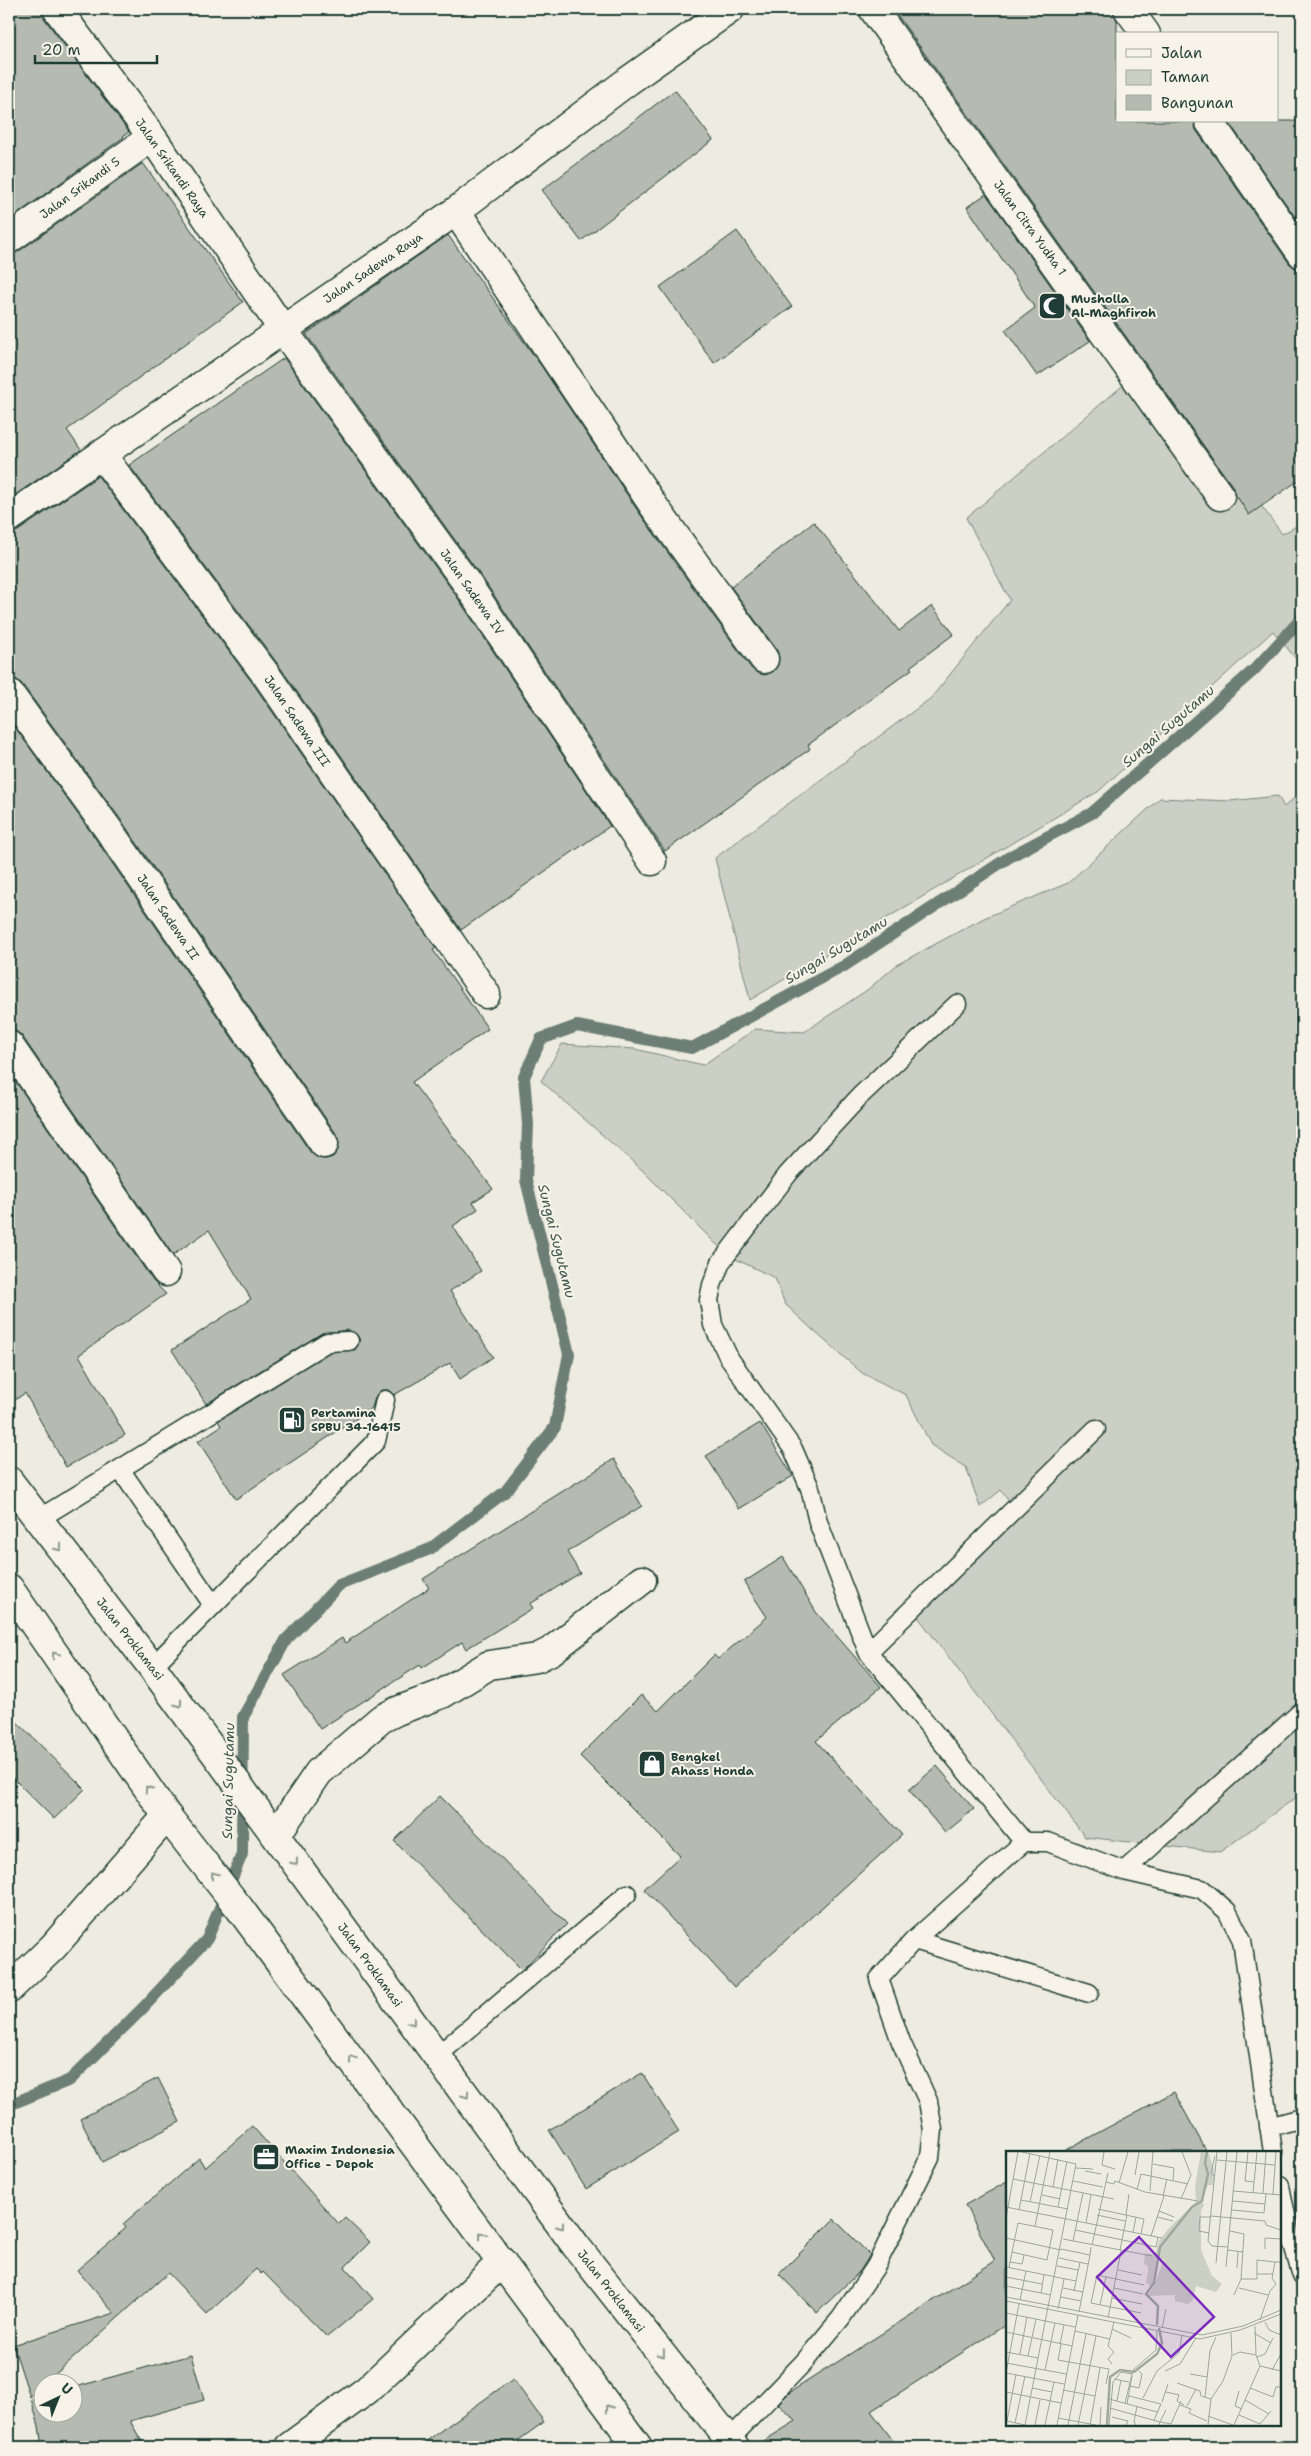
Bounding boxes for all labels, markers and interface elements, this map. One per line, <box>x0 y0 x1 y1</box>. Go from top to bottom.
scale bar <box>35 32 158 64</box>
legend <box>1116 32 1278 122</box>
text: 20 m <box>42 40 81 60</box>
text: Jalan <box>1161 43 1202 63</box>
text: Taman <box>1161 67 1209 87</box>
text: Bangunan <box>1161 93 1233 113</box>
street label: Jalan Srikandi Raya <box>132 115 213 221</box>
street label: Jalan Srikandi 5 <box>37 153 123 223</box>
street label: Jalan Citra Yudha 1 <box>990 177 1070 279</box>
street label: Jalan Sadewa Raya <box>320 229 426 307</box>
mosque icon: Musholla Al-Maghfiroh <box>1037 291 1067 321</box>
place label: Musholla Al-Maghfiroh <box>1071 291 1156 321</box>
street label: Jalan Sadewa IV <box>436 546 508 638</box>
street label: Jalan Sadewa III <box>260 672 334 770</box>
water label: Sungai Sugutamu <box>1118 681 1218 771</box>
street label: Jalan Sadewa II <box>133 871 203 963</box>
water label: Sungai Sugutamu <box>781 912 891 988</box>
water label: Sungai Sugutamu <box>534 1182 580 1300</box>
fuel station icon: Pertamina SPBU 34-16415 <box>277 1405 307 1435</box>
place label: Pertamina SPBU 34-16415 <box>311 1405 401 1435</box>
one-way arrow <box>53 1542 62 1552</box>
street label: Jalan Proklamasi <box>93 1594 167 1684</box>
one-way arrow <box>52 1651 61 1661</box>
one-way arrow <box>174 1698 182 1707</box>
water label: Sungai Sugutamu <box>218 1722 238 1840</box>
shop icon: Bengkel Ahass Honda <box>637 1749 667 1779</box>
place label: Bengkel Ahass Honda <box>671 1749 755 1779</box>
one-way arrow <box>145 1785 154 1795</box>
one-way arrow <box>290 1856 298 1865</box>
one-way arrow <box>212 1872 220 1881</box>
street label: Jalan Proklamasi <box>334 1920 406 2010</box>
one-way arrow <box>406 2016 415 2026</box>
one-way arrow <box>349 2056 357 2065</box>
one-way arrow <box>460 2089 468 2098</box>
office icon: Maxim Indonesia Office - Depok <box>251 2142 281 2172</box>
place label: Maxim Indonesia Office - Depok <box>285 2142 395 2172</box>
inset map <box>1006 2151 1281 2426</box>
one-way arrow <box>556 2220 564 2229</box>
one-way arrow <box>479 2231 488 2241</box>
street label: Jalan Proklamasi <box>574 2246 648 2336</box>
one-way arrow <box>656 2349 665 2358</box>
north arrow <box>32 2374 82 2424</box>
text: U <box>57 2379 77 2398</box>
one-way arrow <box>607 2405 615 2414</box>

